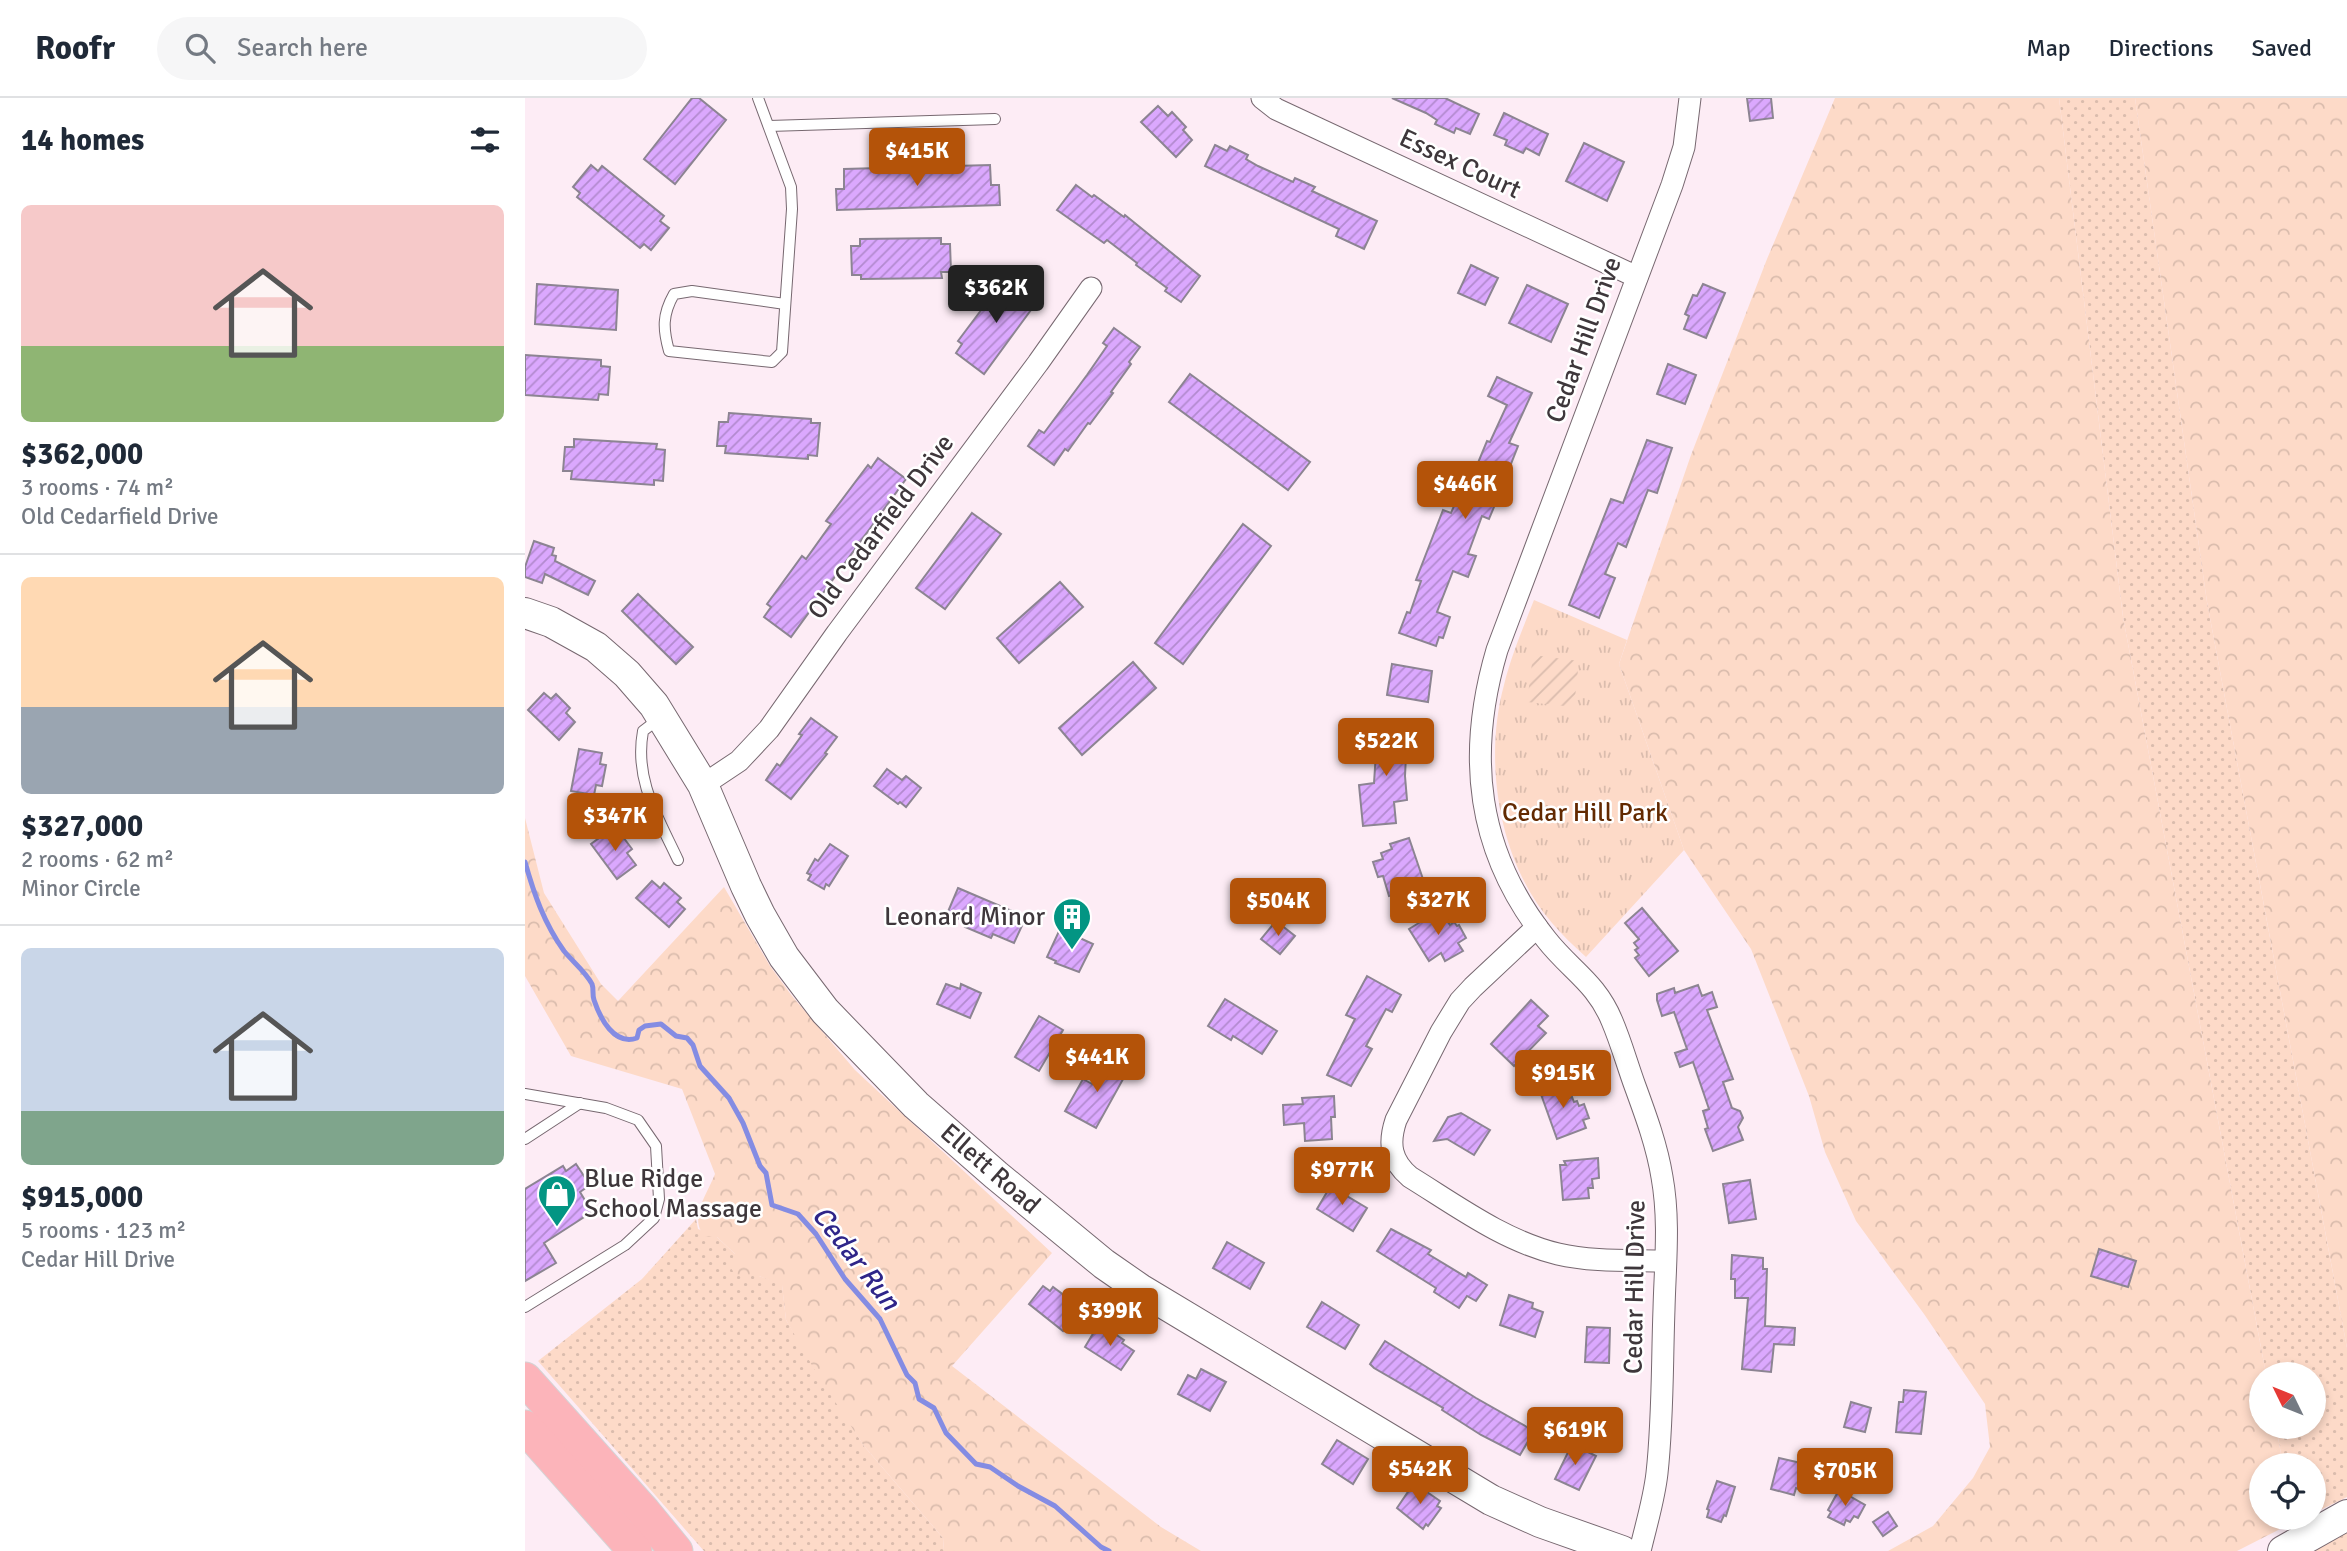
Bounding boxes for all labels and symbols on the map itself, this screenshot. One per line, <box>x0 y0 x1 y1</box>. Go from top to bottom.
street label: Essex Court <box>1394 122 1526 206</box>
pin: $415K <box>868 129 966 188</box>
street label: Cedar Hill Drive <box>1539 253 1629 427</box>
pin: $362K <box>947 266 1045 325</box>
street label: Old Cedarfield Drive <box>801 428 961 626</box>
pin: $446K <box>1416 462 1514 521</box>
pin: $522K <box>1337 718 1435 778</box>
pin: $347K <box>566 794 664 853</box>
park label: Cedar Hill Park <box>1502 797 1668 829</box>
pin: $504K <box>1229 878 1327 938</box>
pin: $327K <box>1389 878 1487 937</box>
building icon: Leonard Minor <box>1051 896 1093 951</box>
place label: Leonard Minor <box>884 901 1045 933</box>
pin: $441K <box>1048 1034 1146 1094</box>
pin: $915K <box>1514 1051 1612 1110</box>
street label: Ellett Road <box>933 1117 1047 1221</box>
pin: $977K <box>1293 1148 1391 1207</box>
place label: Blue Ridge School Massage <box>584 1163 762 1225</box>
shop icon: Blue Ridge School Massage <box>536 1173 578 1228</box>
water label: Cedar Run <box>805 1199 908 1318</box>
street label: Cedar Hill Drive <box>1617 1200 1653 1374</box>
pin: $399K <box>1061 1288 1159 1348</box>
north arrow <box>2249 1362 2326 1438</box>
pin: $619K <box>1526 1408 1624 1467</box>
pin: $542K <box>1371 1446 1469 1506</box>
pin: $705K <box>1796 1448 1894 1508</box>

